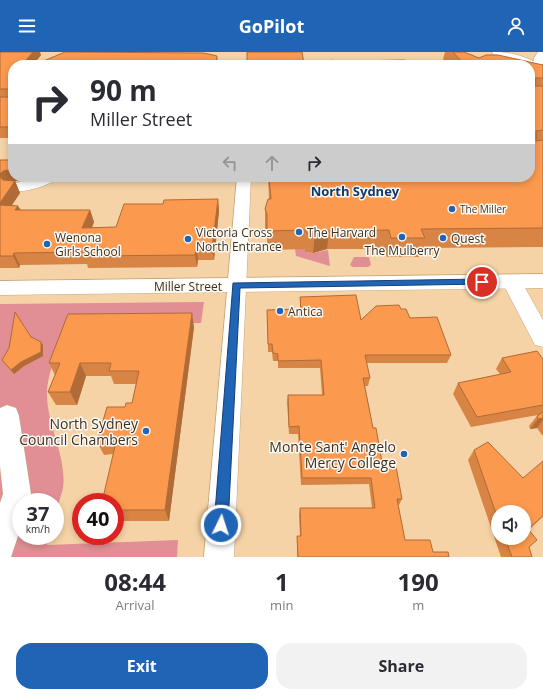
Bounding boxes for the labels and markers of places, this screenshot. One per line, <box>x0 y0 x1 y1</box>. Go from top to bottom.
place label: The Miller <box>460 202 506 216</box>
marker: The Miller <box>447 204 457 214</box>
place label: Victoria Cross North Entrance <box>196 224 282 255</box>
place label: The Harvard <box>307 224 376 241</box>
marker: The Harvard <box>294 227 304 237</box>
place label: Wenona Girls School <box>55 229 121 260</box>
place label: Quest <box>451 230 484 247</box>
marker: The Mulberry <box>397 232 407 242</box>
marker: Quest <box>438 233 448 243</box>
marker: Victoria Cross North Entrance <box>183 234 193 244</box>
marker: Wenona Girls School <box>42 239 52 249</box>
place label: The Mulberry <box>365 242 440 259</box>
pin <box>465 265 499 299</box>
place label: Antica <box>288 303 323 320</box>
marker: Antica <box>275 306 285 316</box>
place label: North Sydney Council Chambers <box>19 414 139 449</box>
marker: North Sydney Council Chambers <box>141 426 151 436</box>
place label: Monte Sant' Angelo Mercy College <box>269 437 396 472</box>
marker: Monte Sant' Angelo Mercy College <box>399 449 409 459</box>

